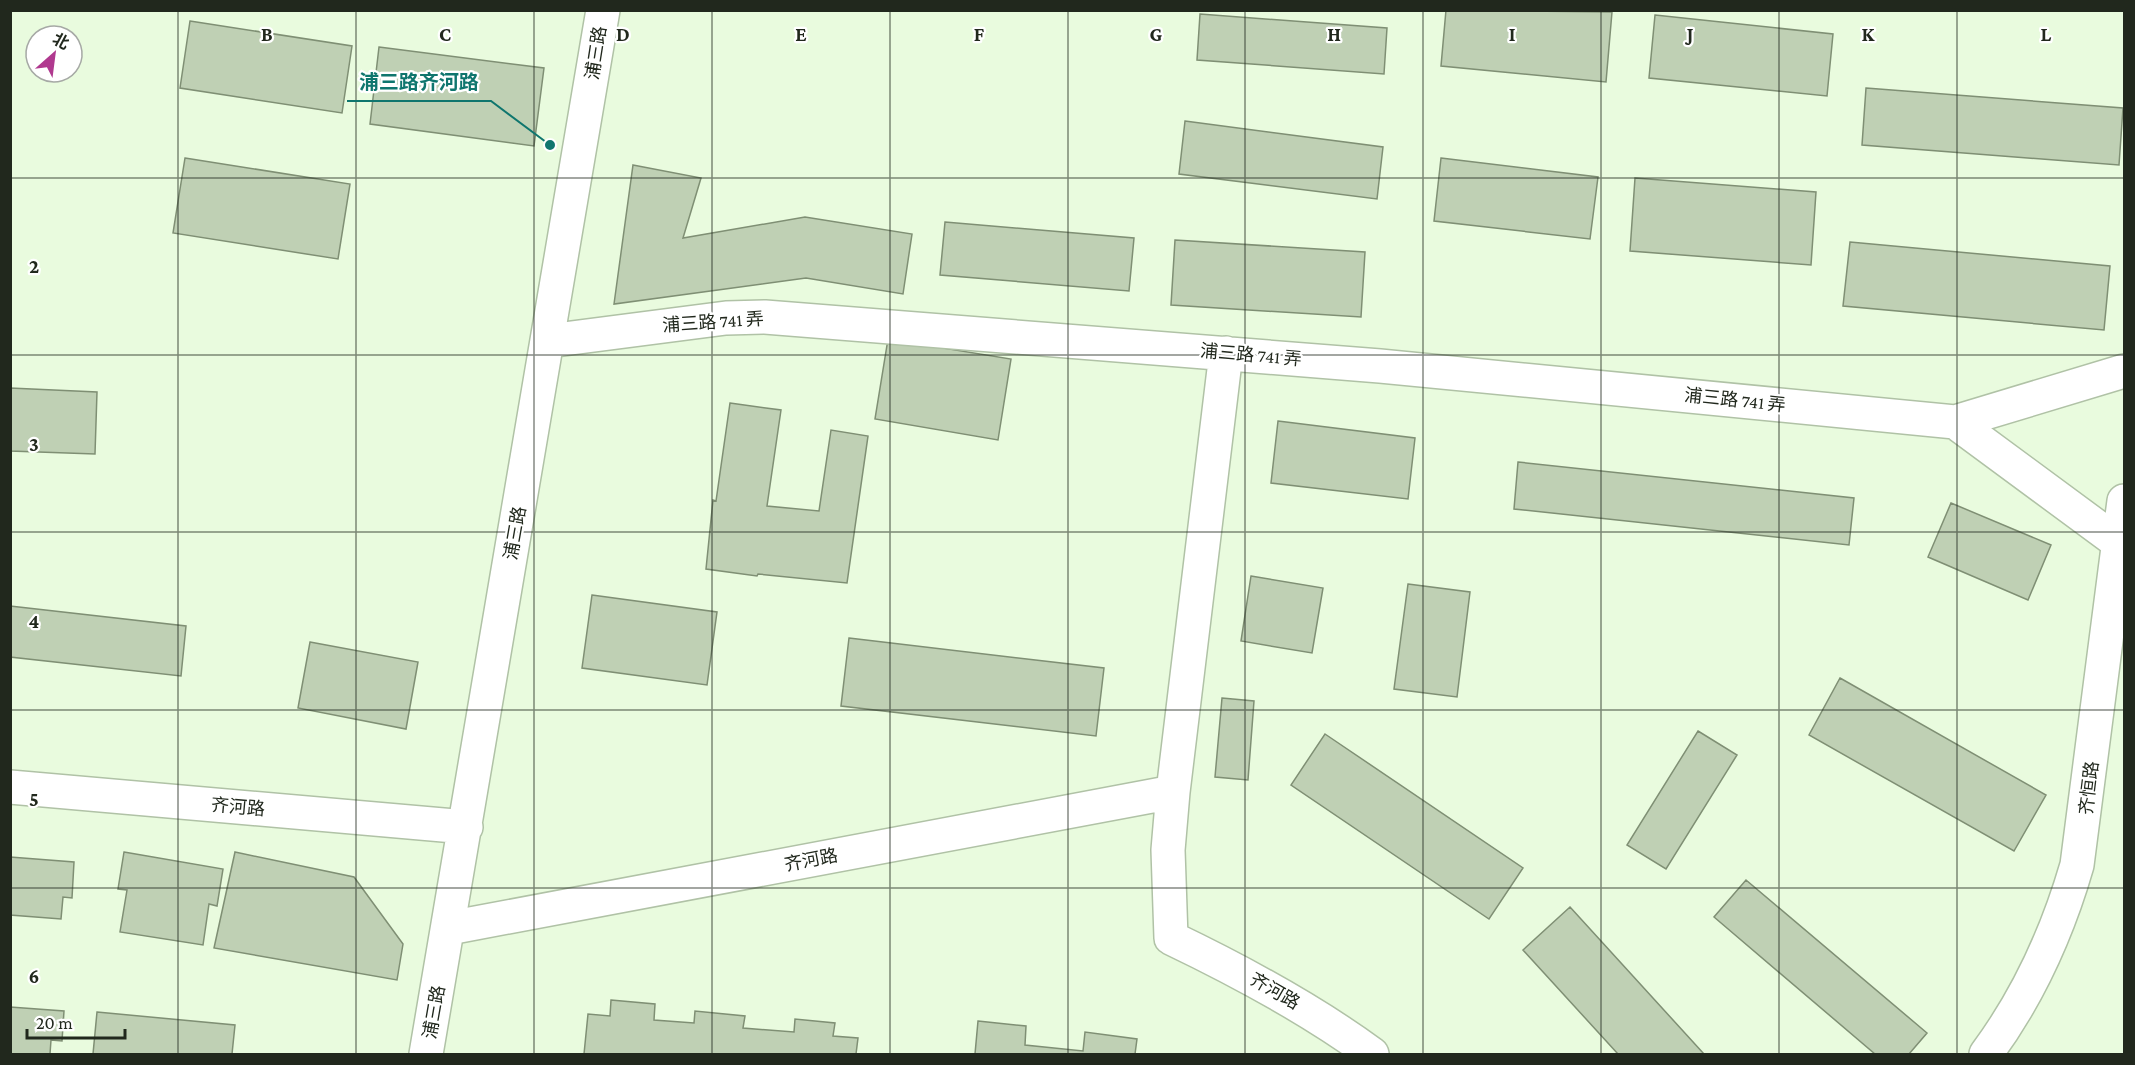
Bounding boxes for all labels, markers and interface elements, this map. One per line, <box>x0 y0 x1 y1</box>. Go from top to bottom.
text: B <box>261 23 273 45</box>
text: C <box>439 23 451 45</box>
text: D <box>616 23 630 45</box>
text: E <box>795 23 807 45</box>
text: F <box>974 23 985 45</box>
text: G <box>1150 23 1163 45</box>
text: H <box>1327 23 1341 45</box>
text: I <box>1509 23 1516 45</box>
text: J <box>1685 23 1694 45</box>
text: K <box>1862 23 1876 45</box>
text: L <box>2041 23 2052 45</box>
north arrow <box>24 24 84 84</box>
street label: 浦三路 <box>582 25 610 81</box>
text: 北 <box>50 30 72 52</box>
callout: 浦三路齐河路 <box>347 63 491 101</box>
text: 浦三路齐河路 <box>359 71 479 93</box>
text: 2 <box>29 255 39 277</box>
street label: 浦三路 741 弄 <box>662 308 764 336</box>
street label: 浦三路 741 弄 <box>1200 341 1302 369</box>
street label: 浦三路 741 弄 <box>1683 385 1787 415</box>
text: 3 <box>29 433 39 455</box>
street label: 浦三路 <box>500 505 530 561</box>
text: 4 <box>29 610 40 632</box>
street label: 齐恒路 <box>2076 760 2102 816</box>
text: 5 <box>29 788 39 810</box>
street label: 齐河路 <box>210 795 266 819</box>
street label: 齐河路 <box>783 845 839 875</box>
text: 6 <box>29 965 39 987</box>
street label: 齐河路 <box>1247 969 1303 1013</box>
street label: 浦三路 <box>419 984 449 1040</box>
scale bar <box>27 1002 124 1040</box>
text: 20 m <box>36 1013 73 1033</box>

